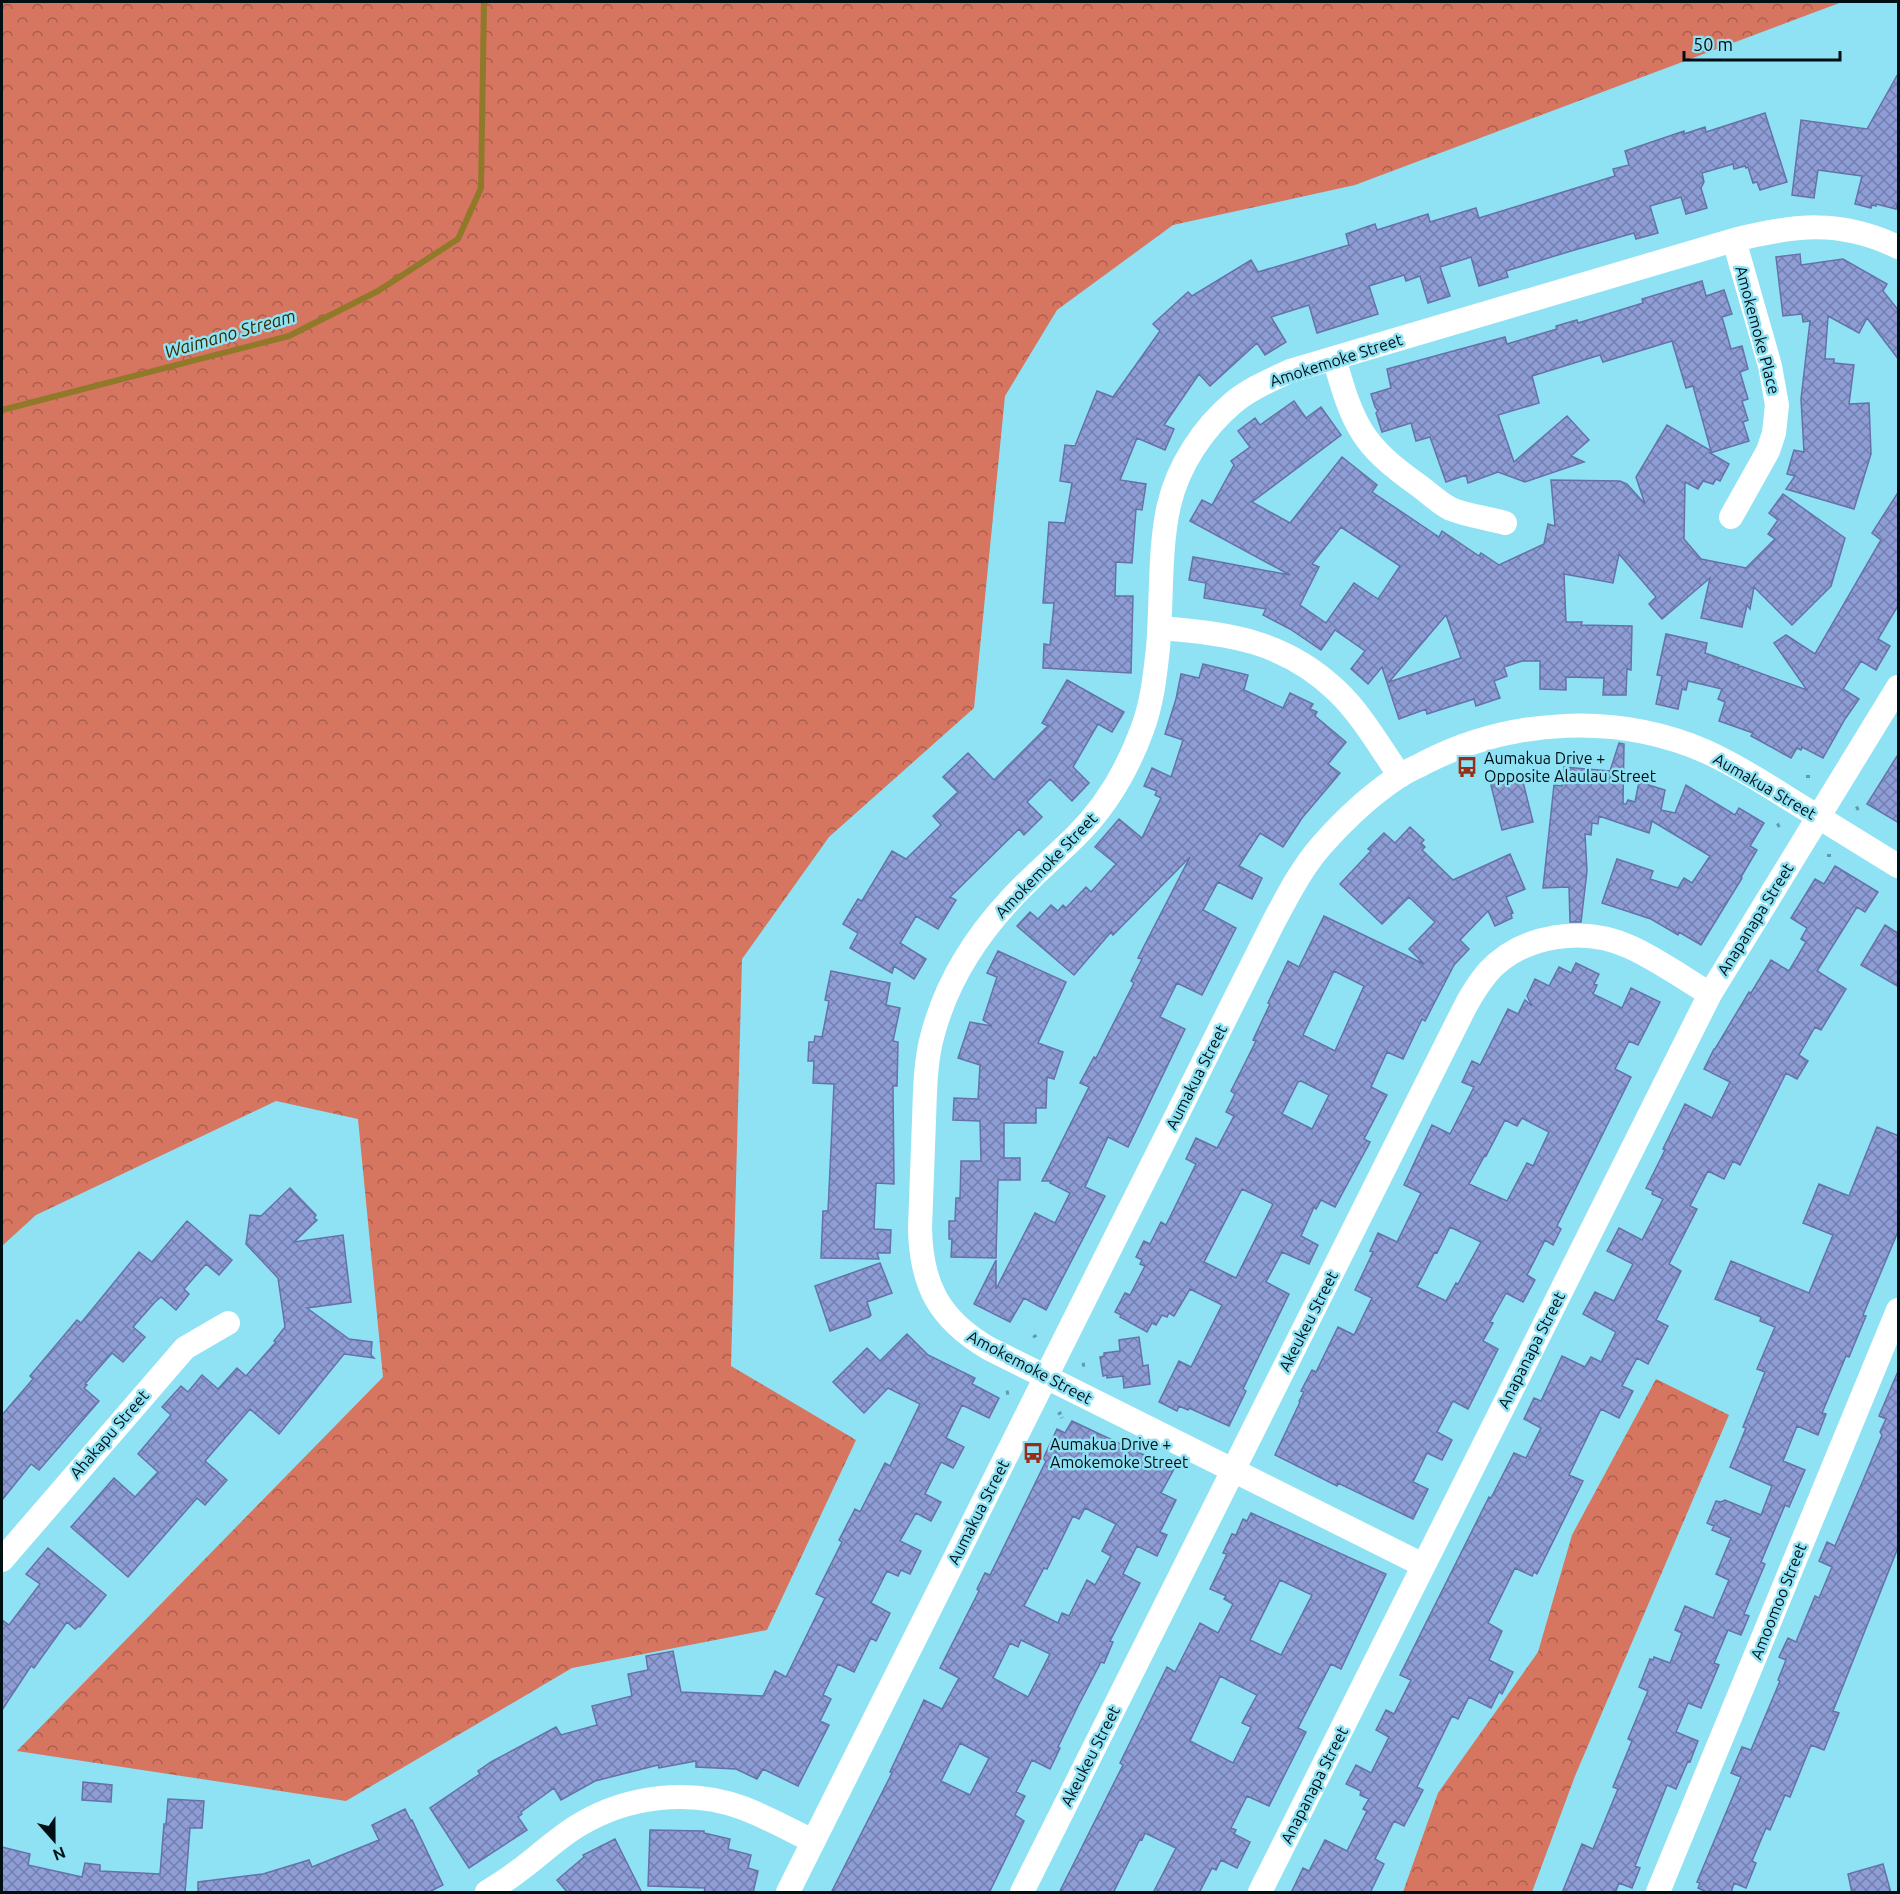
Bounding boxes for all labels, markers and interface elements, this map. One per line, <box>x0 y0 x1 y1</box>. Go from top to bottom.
scale bar <box>1684 24 1840 62</box>
text: 50 m <box>1693 34 1733 54</box>
street label: Amokemoke Place <box>1732 264 1784 396</box>
water label: Waimano Stream <box>162 305 298 361</box>
street label: Amokemoke Street <box>1267 330 1405 390</box>
place label: Aumakua Drive + Opposite Alaulau Street <box>1484 749 1657 785</box>
street label: Aumakua Street <box>1711 749 1820 823</box>
bus stop icon: Aumakua Drive + Opposite Alaulau Street <box>1455 755 1479 779</box>
street label: Amokemoke Street <box>991 808 1101 921</box>
street label: Anapanapa Street <box>1713 859 1797 978</box>
street label: Aumakua Street <box>1162 1021 1231 1132</box>
street label: Akeukeu Street <box>1275 1267 1341 1374</box>
street label: Anapanapa Street <box>1494 1288 1569 1411</box>
street label: Amokemoke Street <box>965 1327 1096 1408</box>
street label: Ahakapu Street <box>66 1386 153 1482</box>
place label: Aumakua Drive + Amokemoke Street <box>1050 1435 1189 1471</box>
bus stop icon: Aumakua Drive + Amokemoke Street <box>1021 1441 1045 1465</box>
street label: Aumakua Street <box>944 1456 1013 1567</box>
street label: Amoomoo Street <box>1746 1540 1810 1662</box>
street label: Akeukeu Street <box>1057 1702 1123 1809</box>
street label: Anapanapa Street <box>1277 1723 1352 1846</box>
north arrow <box>24 1810 84 1870</box>
text: N <box>51 1843 68 1865</box>

